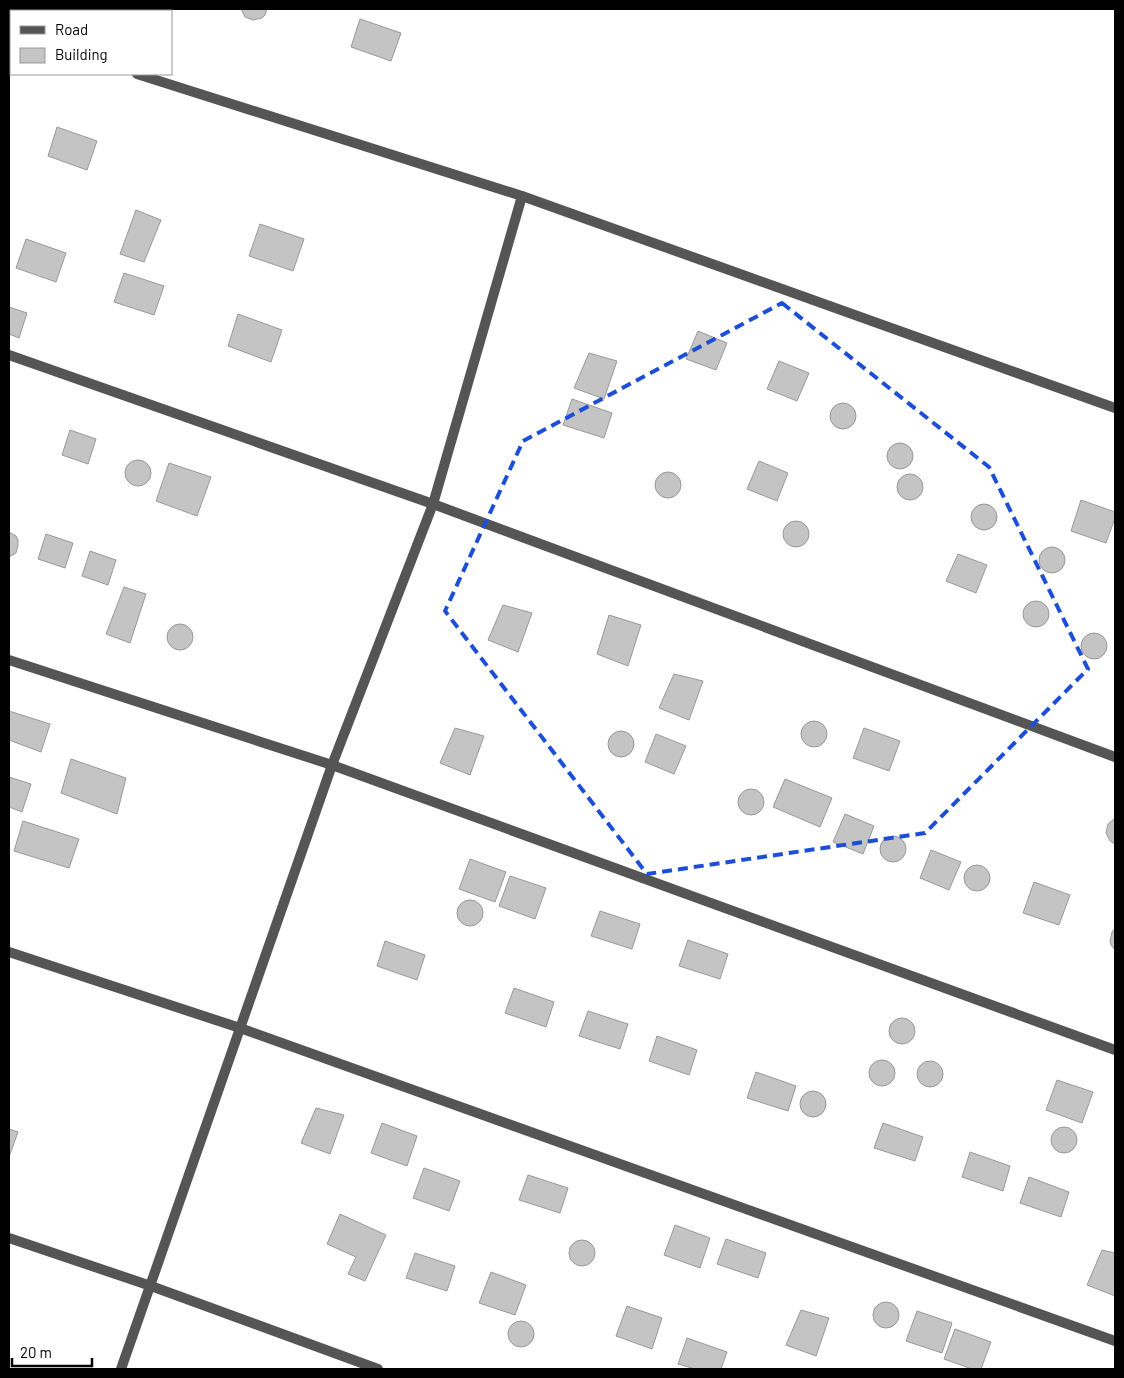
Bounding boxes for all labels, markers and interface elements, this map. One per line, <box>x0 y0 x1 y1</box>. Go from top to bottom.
legend <box>10 10 172 75</box>
text: Road <box>55 20 88 38</box>
text: Building <box>55 45 108 63</box>
scale bar <box>12 1336 92 1368</box>
text: 20 m <box>20 1343 52 1361</box>

